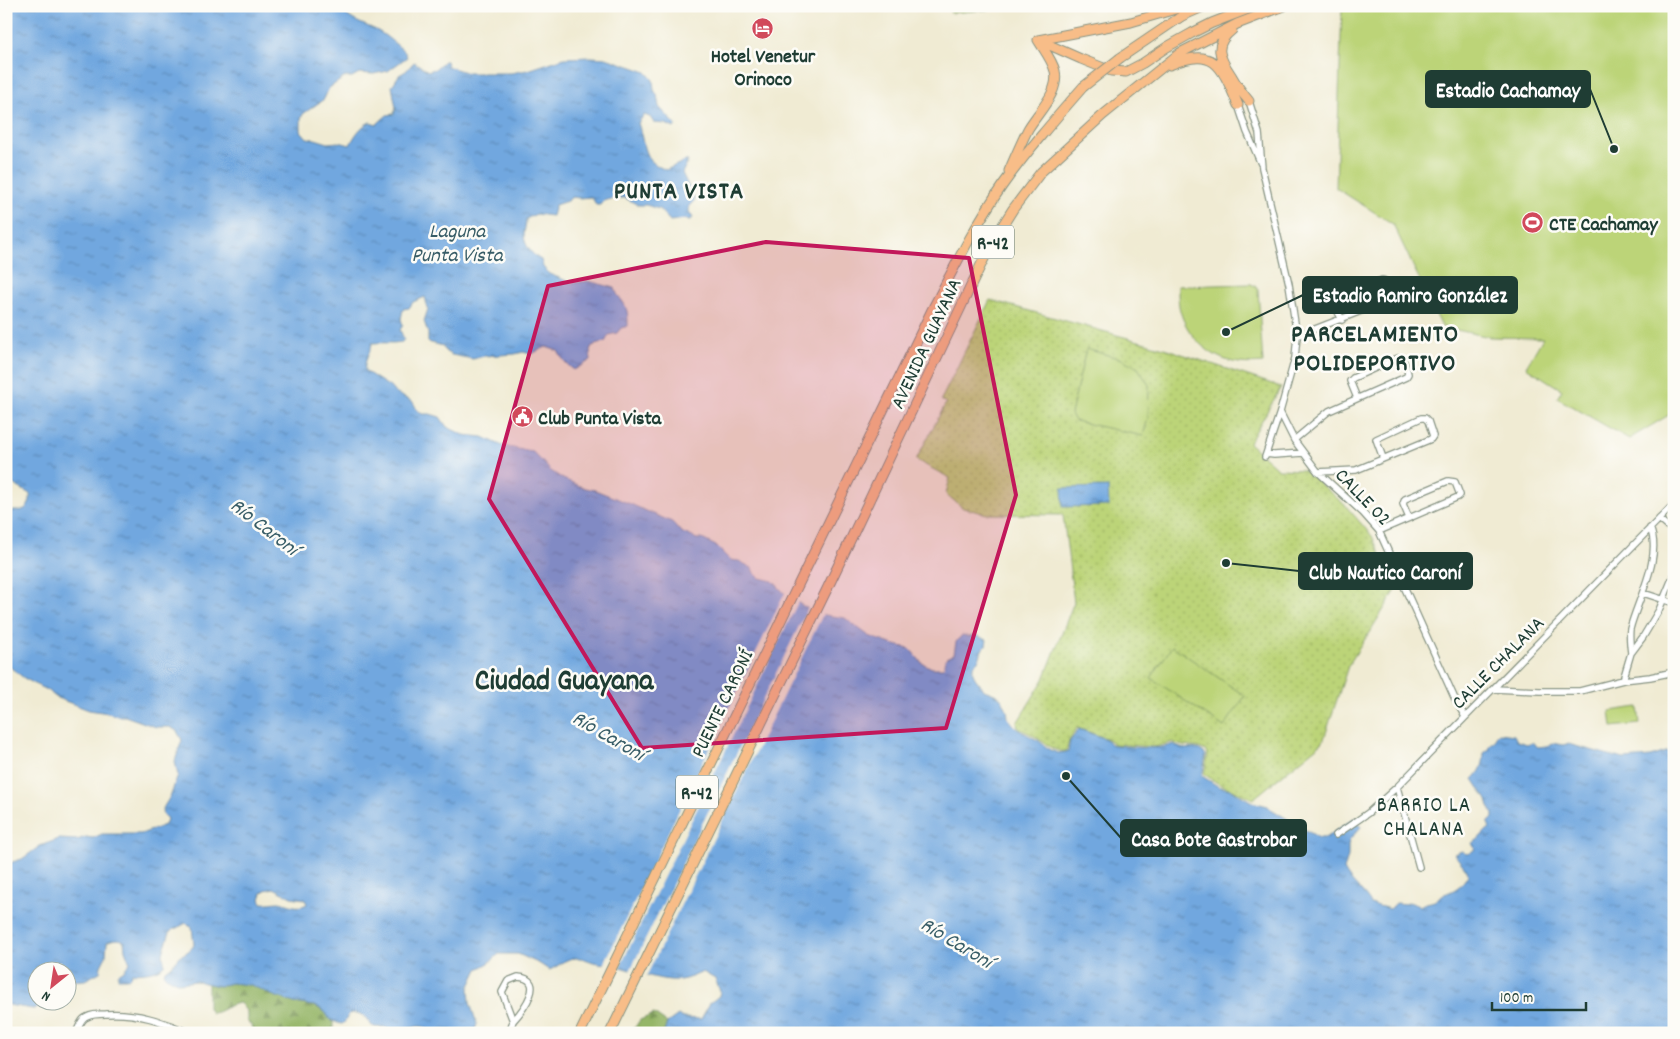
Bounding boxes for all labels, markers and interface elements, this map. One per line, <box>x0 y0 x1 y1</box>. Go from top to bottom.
hotel icon: Hotel Venetur Orinoco <box>751 17 775 41</box>
place label: Hotel Venetur Orinoco <box>711 44 816 95</box>
callout: Estadio Cachamay <box>1426 71 1590 107</box>
text: Estadio Cachamay <box>1436 78 1582 108</box>
district label: PUNTA VISTA <box>614 175 744 211</box>
sports icon: CTE Cachamay <box>1521 211 1545 235</box>
place label: CTE Cachamay <box>1549 212 1658 240</box>
water label: Laguna Punta Vista <box>411 218 504 272</box>
road number: R-42 <box>972 226 1014 258</box>
street label: AVENIDA GUAYANA <box>885 274 970 414</box>
callout: Estadio Ramiro González <box>1303 277 1517 313</box>
text: Estadio Ramiro González <box>1313 283 1508 313</box>
district label: PARCELAMIENTO POLIDEPORTIVO <box>1291 318 1459 383</box>
public building icon: Club Punta Vista <box>510 405 534 429</box>
place label: Club Punta Vista <box>538 406 662 434</box>
street label: CALLE 02 <box>1327 463 1396 533</box>
water label: Río Caroní <box>223 492 308 568</box>
callout: Club Nautico Caroní <box>1299 553 1472 589</box>
text: Club Nautico Caroní <box>1309 560 1463 590</box>
street label: CALLE CHALANA <box>1446 611 1552 717</box>
street label: PUENTE CARONÍ <box>686 645 762 763</box>
district label: Ciudad Guayana <box>475 662 654 705</box>
water label: Río Caroní <box>566 705 654 773</box>
road number: R-42 <box>676 776 718 809</box>
district label: BARRIO LA CHALANA <box>1377 792 1471 846</box>
callout: Casa Bote Gastrobar <box>1121 820 1306 856</box>
text: Casa Bote Gastrobar <box>1131 827 1298 857</box>
water label: Río Caroní <box>914 911 1002 980</box>
north arrow <box>28 962 78 1012</box>
scale bar <box>1492 979 1586 1011</box>
text: N <box>38 985 54 1006</box>
text: 100 m <box>1500 988 1533 1010</box>

